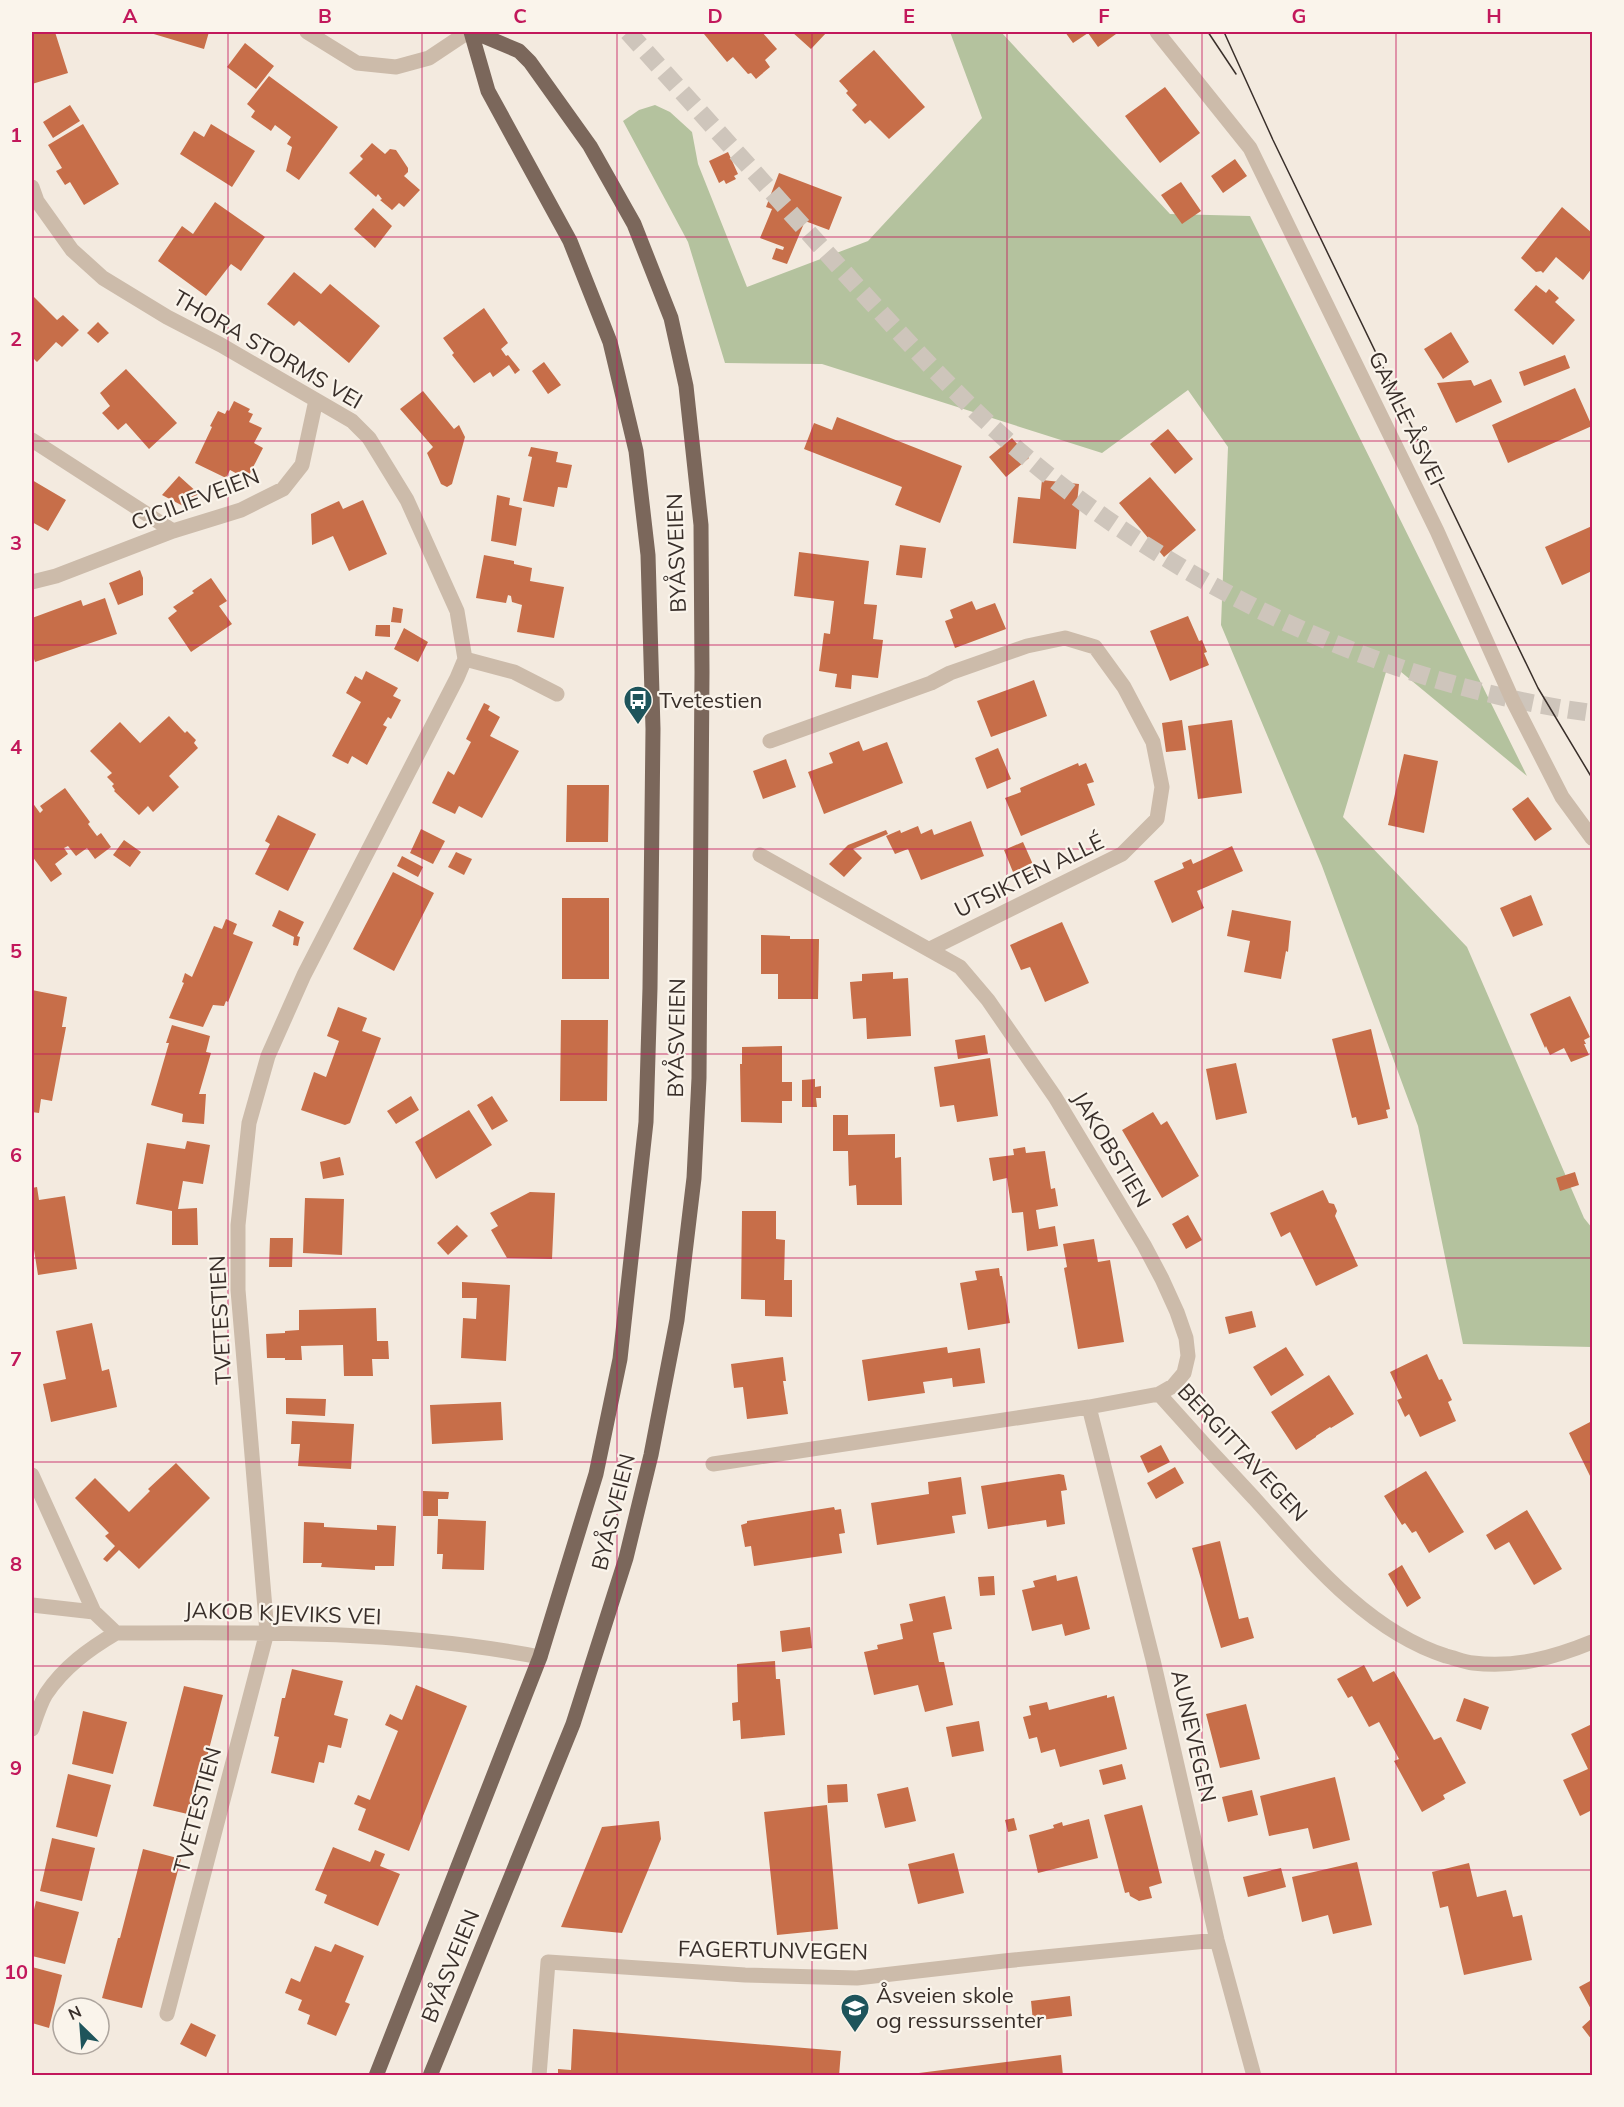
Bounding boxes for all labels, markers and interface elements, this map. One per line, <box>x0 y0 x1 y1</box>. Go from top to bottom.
text: A <box>123 3 138 28</box>
text: B <box>318 3 332 28</box>
text: C <box>513 3 527 28</box>
text: D <box>707 3 723 28</box>
text: E <box>903 3 915 28</box>
text: F <box>1098 3 1110 28</box>
text: G <box>1292 3 1306 28</box>
text: H <box>1486 3 1502 28</box>
text: 1 <box>10 122 22 147</box>
street label: THORA STORMS VEI <box>168 283 368 415</box>
text: 2 <box>10 326 22 351</box>
street label: GAMLE ÅSVEI <box>1363 347 1451 489</box>
street label: CICILIEVEIEN <box>127 462 263 536</box>
street label: BYÅSVEIEN <box>660 493 692 613</box>
text: 3 <box>10 530 22 555</box>
bus stop icon: Tvetestien <box>622 684 654 726</box>
place label: Tvetestien <box>659 686 762 714</box>
text: 4 <box>10 734 22 759</box>
street label: UTSIKTEN ALLÉ <box>950 827 1108 923</box>
text: 5 <box>10 938 22 963</box>
street label: BYÅSVEIEN <box>661 978 691 1098</box>
street label: JAKOBSTIEN <box>1066 1086 1158 1212</box>
text: 6 <box>10 1142 22 1167</box>
street label: TVETESTIEN <box>203 1255 237 1385</box>
text: 7 <box>10 1346 22 1371</box>
street label: BERGITTAVEGEN <box>1172 1377 1314 1527</box>
street label: BYÅSVEIEN <box>585 1451 641 1573</box>
text: 8 <box>10 1551 22 1576</box>
street label: JAKOB KJEVIKS VEI <box>184 1596 382 1630</box>
street label: AUNEVEGEN <box>1165 1667 1223 1805</box>
street label: TVETESTIEN <box>167 1744 227 1876</box>
text: 9 <box>10 1755 22 1780</box>
street label: BYÅSVEIEN <box>415 1905 485 2027</box>
street label: FAGERTUNVEGEN <box>678 1934 868 1966</box>
text: 10 <box>4 1959 28 1984</box>
place label: Åsveien skole og ressurssenter <box>876 1981 1044 2034</box>
school or university icon: Åsveien skole og ressurssenter <box>839 1992 871 2034</box>
north arrow <box>51 1996 111 2056</box>
text: N <box>65 2001 84 2024</box>

